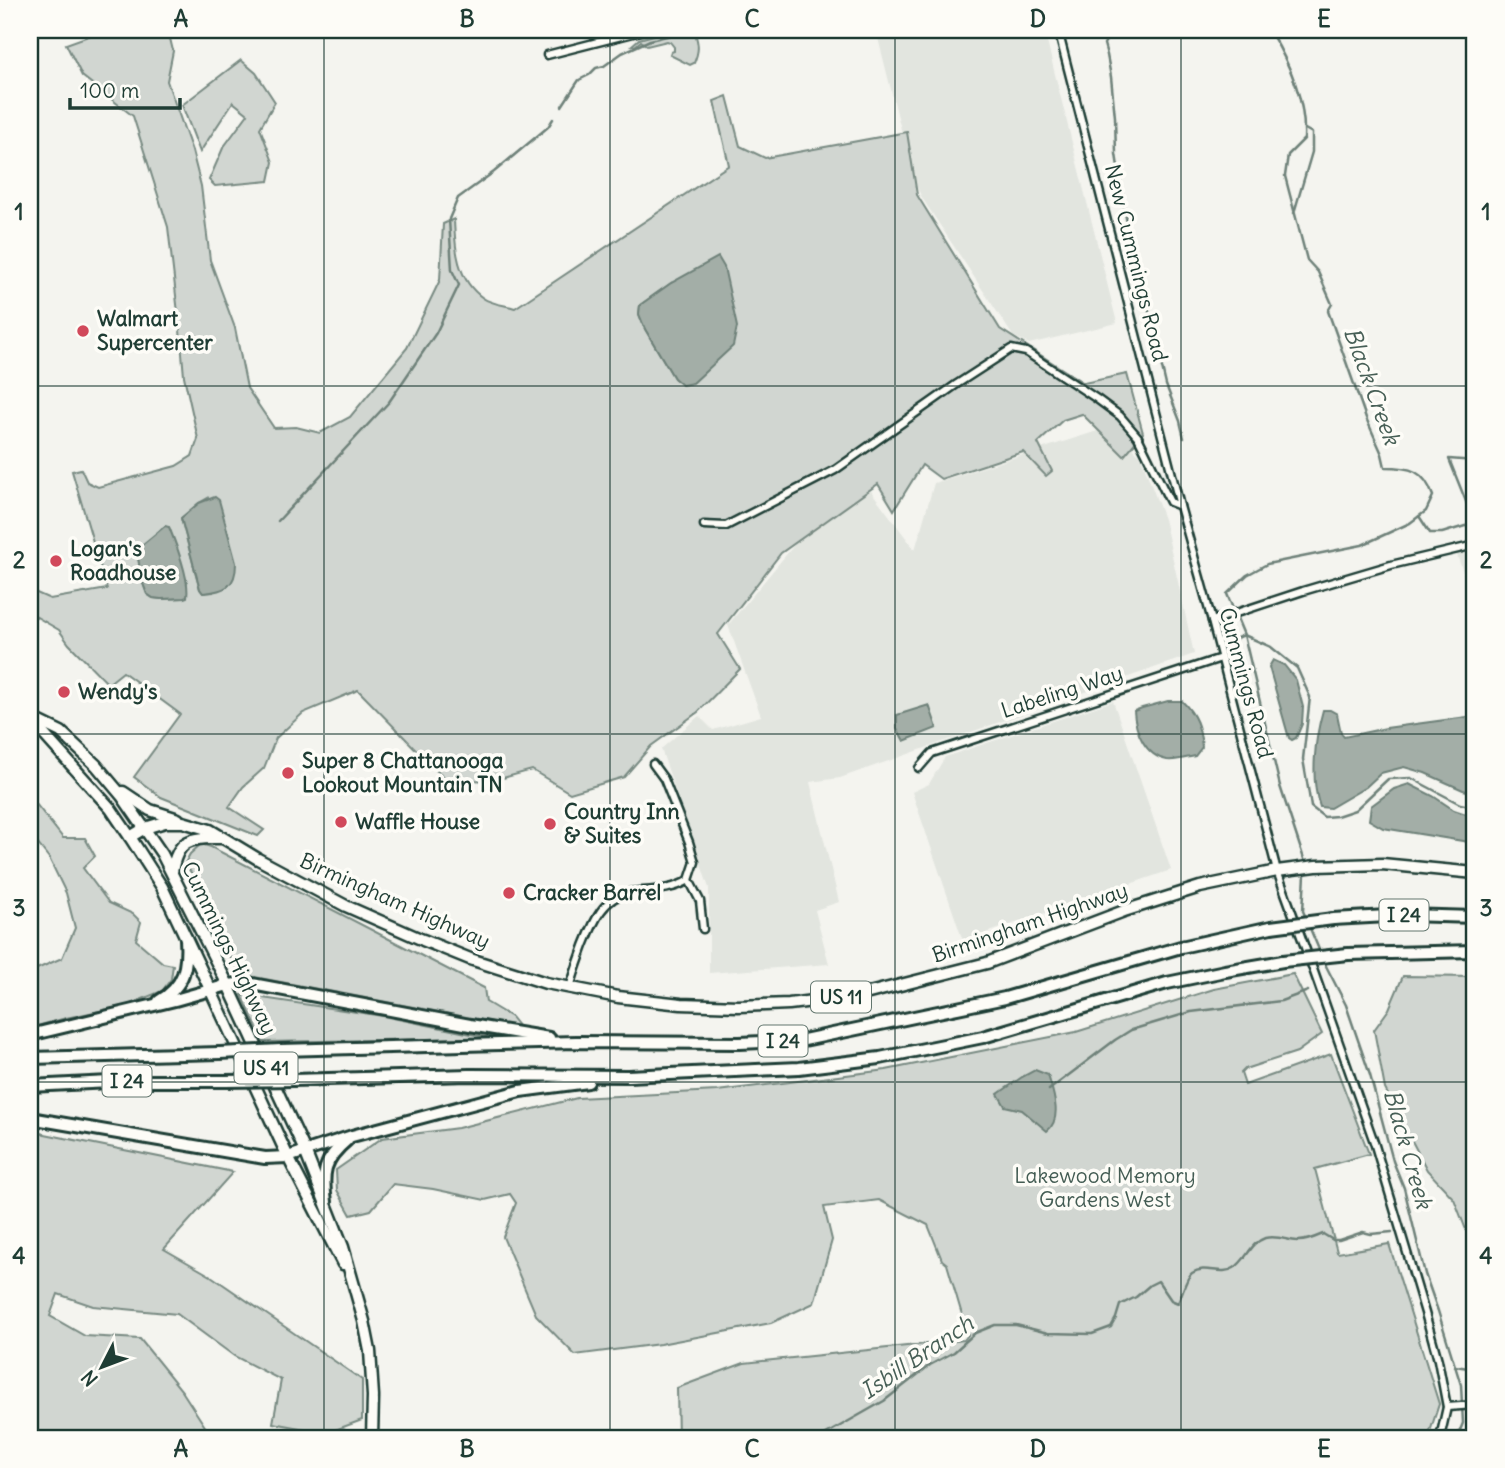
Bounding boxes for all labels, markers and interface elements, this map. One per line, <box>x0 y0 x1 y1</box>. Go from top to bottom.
text: A <box>174 4 189 33</box>
text: B <box>459 4 475 33</box>
text: C <box>744 4 760 33</box>
text: D <box>1030 4 1046 33</box>
text: E <box>1317 4 1331 33</box>
scale bar <box>70 66 180 110</box>
text: 100 m <box>80 77 139 104</box>
street label: New Cummings Road <box>1099 162 1174 364</box>
text: 1 <box>14 197 24 226</box>
text: 1 <box>1481 197 1491 226</box>
place label: Walmart Supercenter <box>97 305 213 356</box>
marker: Walmart Supercenter <box>75 323 91 339</box>
water label: Black Creek <box>1338 323 1407 449</box>
place label: Logan's Roadhouse <box>70 535 176 586</box>
text: 2 <box>13 545 26 574</box>
text: 2 <box>1480 545 1493 574</box>
marker: Logan's Roadhouse <box>48 553 64 569</box>
street label: Cummings Road <box>1213 605 1280 761</box>
street label: Labeling Way <box>997 659 1126 724</box>
place label: Wendy's <box>78 678 158 705</box>
marker: Wendy's <box>56 684 72 700</box>
place label: Super 8 Chattanooga Lookout Mountain TN <box>302 747 503 798</box>
marker: Super 8 Chattanooga Lookout Mountain TN <box>280 765 296 781</box>
place label: Country Inn & Suites <box>564 798 680 849</box>
place label: Waffle House <box>355 808 480 835</box>
marker: Waffle House <box>333 814 349 830</box>
marker: Country Inn & Suites <box>542 816 558 832</box>
street label: Birmingham Highway <box>296 846 494 955</box>
street label: Cummings Highway <box>176 857 283 1039</box>
street label: Birmingham Highway <box>928 876 1131 969</box>
place label: Cracker Barrel <box>523 879 661 906</box>
marker: Cracker Barrel <box>501 885 517 901</box>
text: 3 <box>12 893 26 922</box>
text: 3 <box>1479 893 1493 922</box>
road number: I 24 <box>1380 900 1428 931</box>
road number: US 11 <box>811 981 871 1012</box>
road number: I 24 <box>758 1026 808 1056</box>
road number: US 41 <box>234 1052 298 1084</box>
road number: I 24 <box>102 1065 152 1096</box>
water label: Black Creek <box>1378 1086 1440 1213</box>
park label: Lakewood Memory Gardens West <box>1014 1162 1196 1213</box>
text: 4 <box>12 1241 26 1270</box>
text: 4 <box>1479 1241 1493 1270</box>
water label: Isbill Branch <box>855 1308 979 1405</box>
north arrow <box>66 1332 136 1402</box>
text: N <box>76 1365 103 1391</box>
text: A <box>174 1434 189 1463</box>
text: B <box>459 1434 475 1463</box>
text: C <box>744 1434 760 1463</box>
text: D <box>1030 1434 1046 1463</box>
text: E <box>1317 1434 1331 1463</box>

